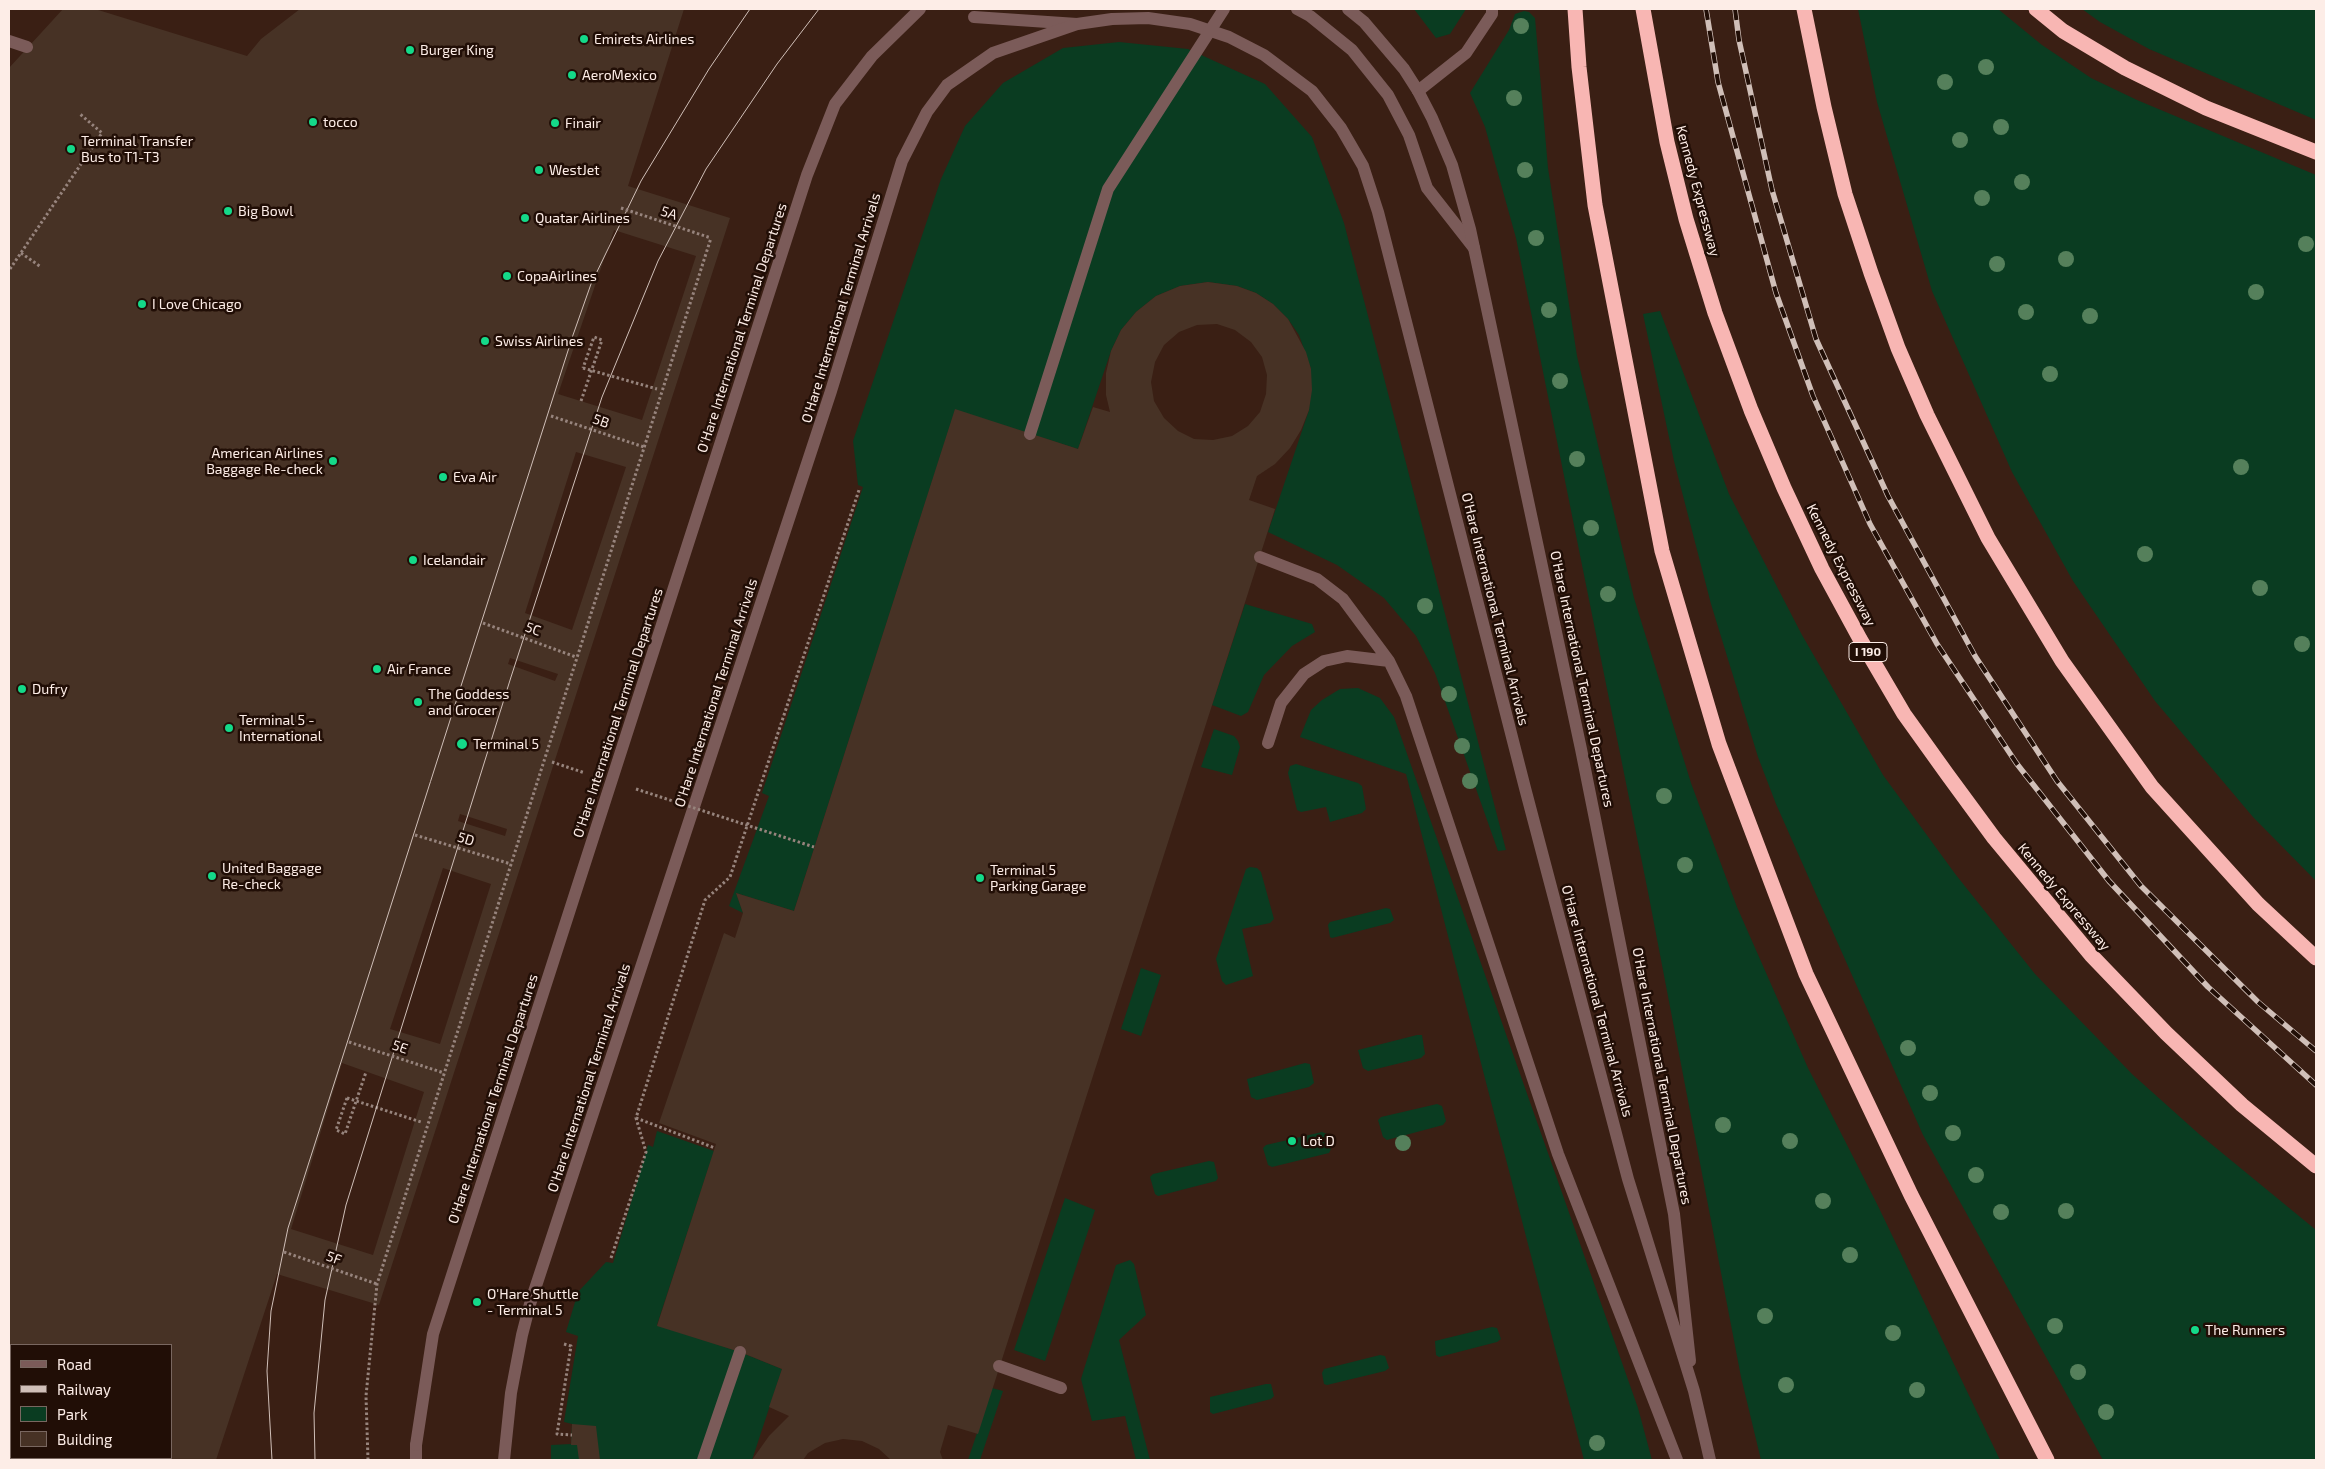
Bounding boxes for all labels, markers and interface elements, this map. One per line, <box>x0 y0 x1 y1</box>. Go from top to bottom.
place label: Emirets Airlines <box>594 31 694 47</box>
marker: Emirets Airlines <box>578 33 590 45</box>
place label: Burger King <box>420 42 494 58</box>
marker: Burger King <box>404 44 416 56</box>
place label: AeroMexico <box>582 67 657 83</box>
marker: AeroMexico <box>566 69 578 81</box>
place label: tocco <box>323 114 358 130</box>
place label: Finair <box>565 115 601 131</box>
marker: tocco <box>307 116 319 128</box>
marker: Finair <box>549 117 561 129</box>
street label: Kennedy Expressway <box>1672 124 1724 258</box>
place label: Terminal Transfer Bus to T1-T3 <box>81 133 193 166</box>
marker: Terminal Transfer Bus to T1-T3 <box>65 143 77 155</box>
place label: WestJet <box>549 162 600 178</box>
marker: WestJet <box>533 164 545 176</box>
street label: O'Hare International Terminal Arrivals <box>798 191 884 425</box>
street label: O'Hare International Terminal Departures <box>694 201 790 455</box>
place label: Big Bowl <box>238 203 293 219</box>
street label: 5A <box>659 203 679 223</box>
marker: Big Bowl <box>222 205 234 217</box>
place label: Quatar Airlines <box>535 210 630 226</box>
marker: Quatar Airlines <box>519 212 531 224</box>
place label: CopaAirlines <box>517 268 597 284</box>
marker: CopaAirlines <box>501 270 513 282</box>
place label: I Love Chicago <box>152 296 242 312</box>
marker: I Love Chicago <box>136 298 148 310</box>
place label: Swiss Airlines <box>495 333 583 349</box>
marker: Swiss Airlines <box>479 335 491 347</box>
street label: 5B <box>591 410 611 432</box>
place label: American Airlines Baggage Re-check <box>206 445 323 478</box>
marker: American Airlines Baggage Re-check <box>327 455 339 467</box>
place label: Eva Air <box>453 469 497 485</box>
marker: Eva Air <box>437 471 449 483</box>
street label: O'Hare International Terminal Arrivals <box>1458 491 1532 727</box>
street label: Kennedy Expressway <box>1803 501 1879 629</box>
street label: O'Hare International Terminal Departures <box>1547 549 1617 809</box>
place label: Icelandair <box>423 552 486 568</box>
marker: Icelandair <box>407 554 419 566</box>
street label: O'Hare International Terminal Arrivals <box>671 576 761 810</box>
street label: O'Hare International Terminal Departures <box>570 586 666 840</box>
street label: 5C <box>523 618 543 640</box>
road number: I 190 <box>1849 642 1887 662</box>
place label: Air France <box>387 661 451 677</box>
marker: Air France <box>371 663 383 675</box>
place label: Dufry <box>32 681 68 697</box>
marker: Dufry <box>16 683 28 695</box>
place label: The Goddess and Grocer <box>428 686 509 719</box>
marker: The Goddess and Grocer <box>412 696 424 708</box>
place label: Terminal 5 - International <box>239 712 322 744</box>
marker: Terminal 5 - International <box>223 722 235 734</box>
place label: Terminal 5 <box>473 736 539 752</box>
marker: Terminal 5 <box>455 737 469 751</box>
street label: 5D <box>456 829 476 849</box>
street label: Kennedy Expressway <box>2014 840 2114 954</box>
place label: United Baggage Re-check <box>222 860 322 892</box>
place label: Terminal 5 Parking Garage <box>990 862 1086 894</box>
marker: United Baggage Re-check <box>206 870 218 882</box>
marker: Terminal 5 Parking Garage <box>974 872 986 884</box>
street label: O'Hare International Terminal Arrivals <box>1558 883 1636 1119</box>
street label: O'Hare International Terminal Departures <box>1629 946 1695 1206</box>
street label: O'Hare International Terminal Arrivals <box>544 961 634 1195</box>
street label: O'Hare International Terminal Departures <box>445 972 541 1226</box>
street label: 5E <box>390 1037 410 1057</box>
place label: Lot D <box>1302 1133 1335 1149</box>
marker: Lot D <box>1286 1135 1298 1147</box>
street label: 5F <box>324 1248 344 1268</box>
place label: O'Hare Shuttle - Terminal 5 <box>487 1286 579 1318</box>
marker: O'Hare Shuttle - Terminal 5 <box>471 1296 483 1308</box>
place label: The Runners <box>2205 1322 2285 1338</box>
marker: The Runners <box>2189 1324 2201 1336</box>
legend <box>10 1344 172 1459</box>
text: Road <box>57 1355 92 1373</box>
text: Railway <box>57 1380 111 1398</box>
text: Park <box>57 1405 88 1423</box>
text: Building <box>57 1430 112 1448</box>

